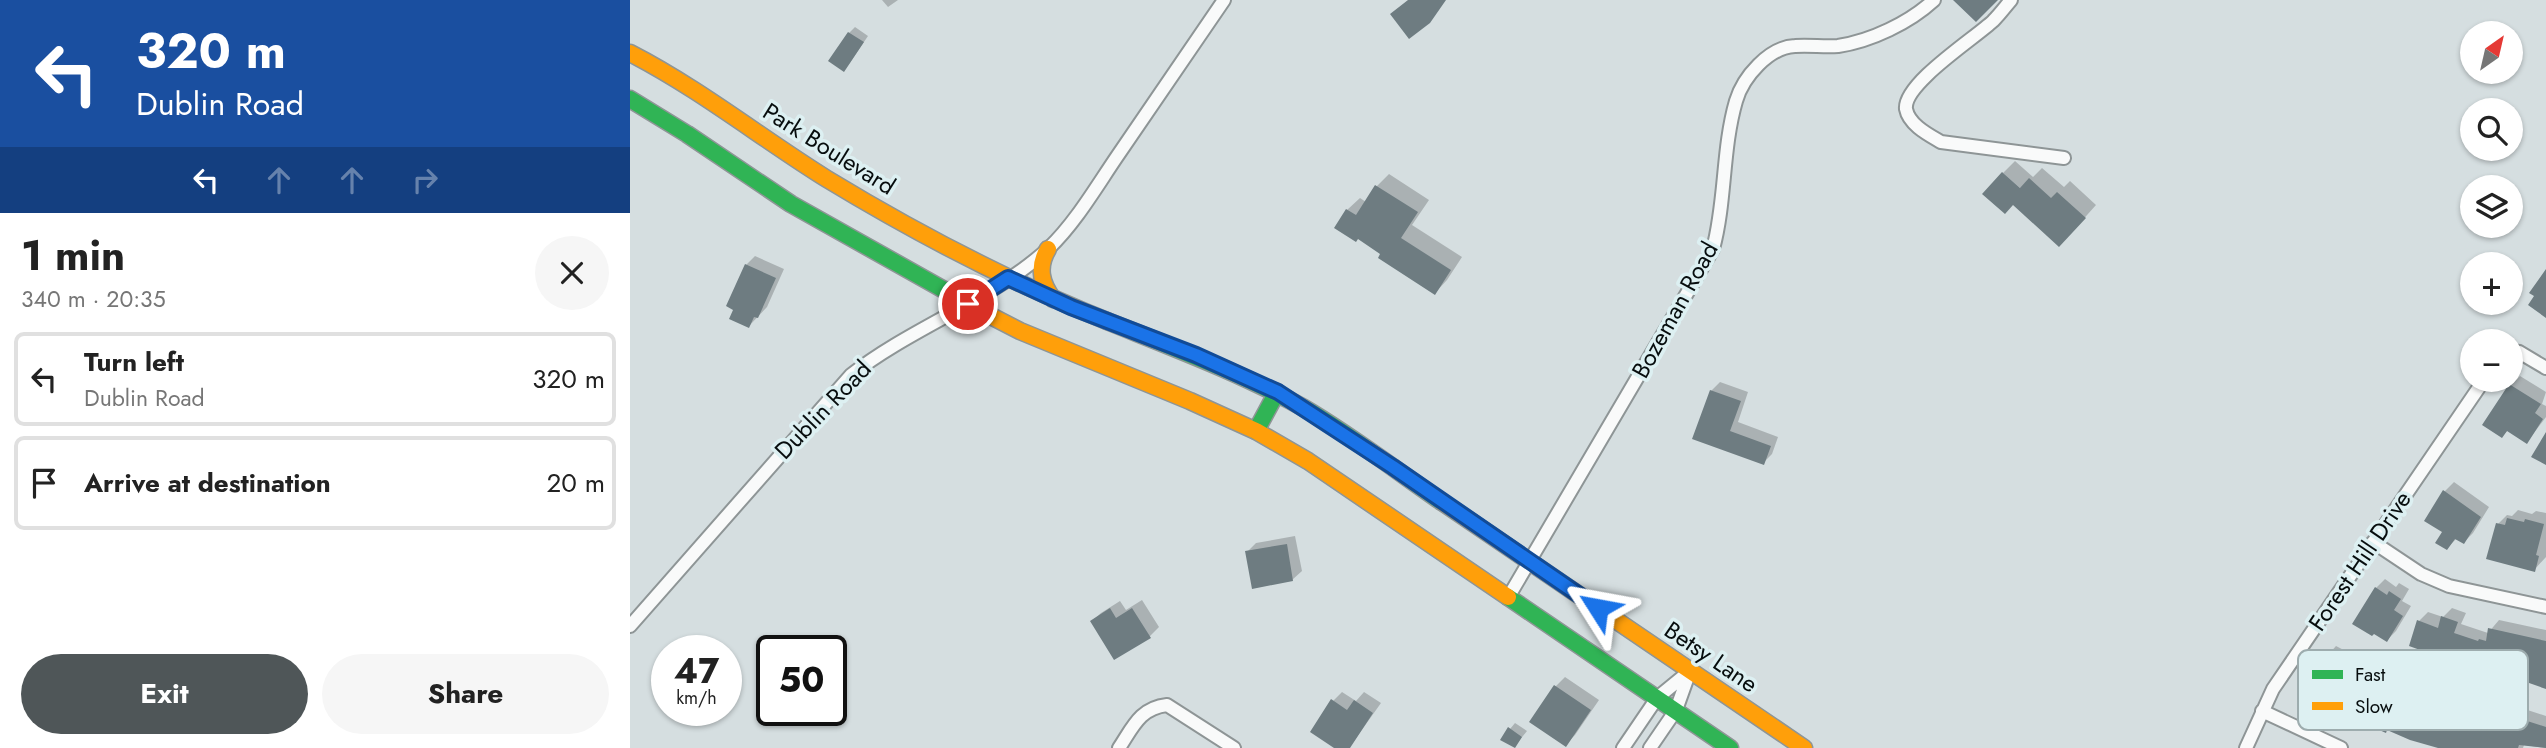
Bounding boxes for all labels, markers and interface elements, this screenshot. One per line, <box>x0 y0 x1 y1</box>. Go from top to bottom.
text: 320 m <box>136 16 286 86</box>
north arrow <box>2460 21 2524 84</box>
map controls <box>2460 21 2523 392</box>
icon: left <box>21 28 112 119</box>
text: Dublin Road <box>136 81 304 127</box>
street label: Park Boulevard <box>756 94 902 203</box>
button: search <box>2460 98 2523 161</box>
icon: left <box>187 161 225 199</box>
icon: ahead <box>260 161 298 199</box>
icon: ahead <box>333 161 371 199</box>
icon: right <box>406 161 444 199</box>
button: layers <box>2460 175 2523 238</box>
text: 1 min <box>21 225 125 286</box>
street label: Bozeman Road <box>1623 235 1726 384</box>
button: close <box>535 236 609 310</box>
button: + <box>2460 252 2523 315</box>
pin <box>938 274 998 334</box>
text: 340 m · 20:35 <box>21 282 166 316</box>
icon: arrive <box>949 285 987 323</box>
button: − <box>2460 329 2523 392</box>
text: Turn left <box>84 343 184 381</box>
street label: Dublin Road <box>766 352 879 467</box>
icon: left <box>25 360 63 398</box>
text: 320 m <box>532 360 605 398</box>
text: Dublin Road <box>84 381 205 415</box>
icon: arrive <box>25 464 63 502</box>
text: Arrive at destination <box>84 464 331 502</box>
text: 20 m <box>547 464 605 502</box>
street label: Forest Hill Drive <box>2300 484 2419 638</box>
position arrow <box>1561 571 1635 645</box>
street label: Betsy Lane <box>1657 612 1765 701</box>
speed limit sign: 50 <box>756 635 847 726</box>
text: 47 <box>674 646 719 696</box>
legend <box>2298 650 2528 730</box>
button: Exit <box>21 654 308 734</box>
button: Share <box>322 654 609 734</box>
text: Fast <box>2355 661 2386 688</box>
text: km/h <box>676 685 717 711</box>
text: Slow <box>2355 693 2393 720</box>

